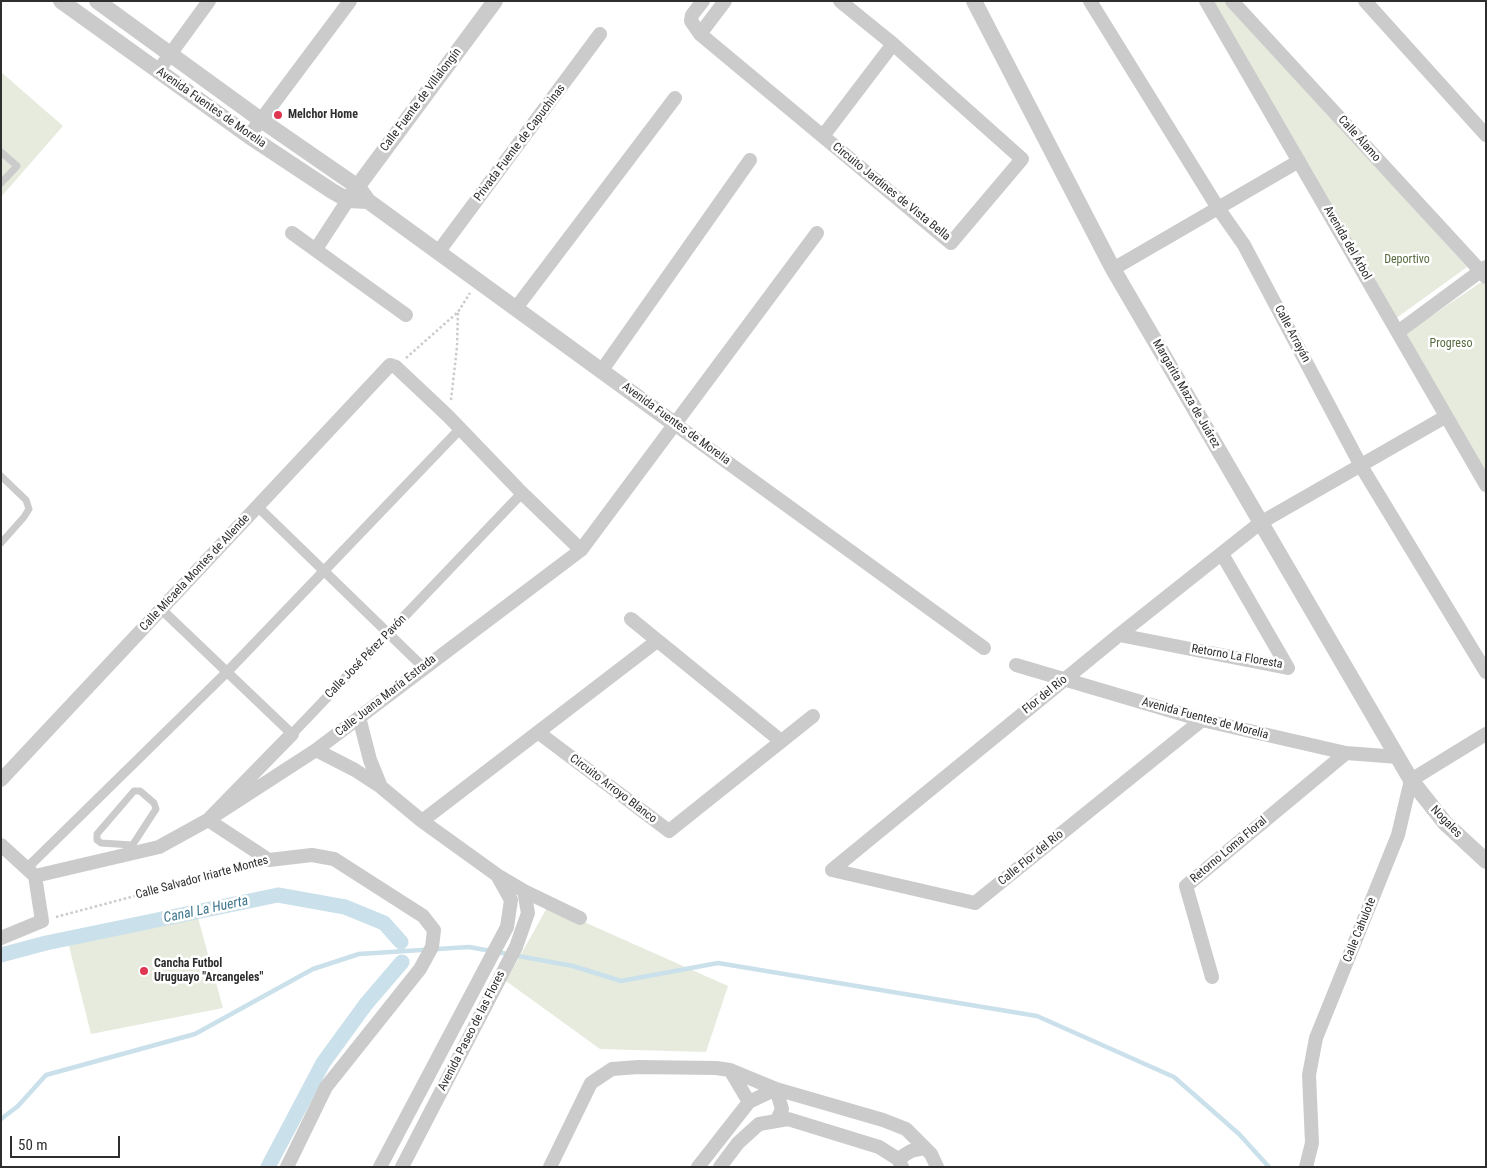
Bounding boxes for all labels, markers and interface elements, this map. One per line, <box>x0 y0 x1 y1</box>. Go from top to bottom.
street label: Calle Fuente de Villalongín <box>377 46 465 154</box>
street label: Avenida Fuentes de Morelia <box>153 65 269 151</box>
street label: Privada Fuente de Capuchinas <box>471 82 569 204</box>
place label: Melchor Home <box>288 108 358 122</box>
marker: Melchor Home <box>272 109 284 121</box>
street label: Calle Álamo <box>1335 113 1383 165</box>
street label: Circuito Jardines de Vista Bella <box>829 140 953 244</box>
street label: Avenida del Árbol <box>1320 204 1374 282</box>
park label: Deportivo <box>1384 253 1430 267</box>
street label: Calle Arrayán <box>1271 303 1313 365</box>
street label: Margarita Maza de Juárez <box>1149 337 1223 451</box>
park label: Progreso <box>1430 337 1472 351</box>
street label: Avenida Fuentes de Morelia <box>619 380 733 468</box>
street label: Calle Micaela Montes de Allende <box>137 512 253 634</box>
street label: Calle José Pérez Pavón <box>322 612 410 702</box>
street label: Retorno La Floresta <box>1190 642 1284 672</box>
street label: Calle Juana María Estrada <box>333 652 439 740</box>
street label: Flor del Río <box>1020 673 1070 717</box>
street label: Avenida Fuentes de Morelia <box>1140 695 1270 743</box>
street label: Circuito Arroyo Blanco <box>567 751 659 827</box>
street label: Nogales <box>1427 803 1465 841</box>
street label: Retorno Loma Floral <box>1188 814 1270 886</box>
street label: Calle Flor del Río <box>995 827 1067 889</box>
street label: Calle Salvador Iriarte Montes <box>134 853 270 903</box>
water label: Canal La Huerta <box>162 893 250 927</box>
street label: Calle Cahulote <box>1340 896 1380 964</box>
place label: Cancha Futbol Uruguayo "Arcangeles" <box>154 957 263 985</box>
marker: Cancha Futbol Uruguayo "Arcangeles" <box>138 965 150 977</box>
street label: Avenida Paseo de las Flores <box>435 969 509 1093</box>
scale bar <box>12 1126 122 1158</box>
text: 50 m <box>18 1136 48 1154</box>

